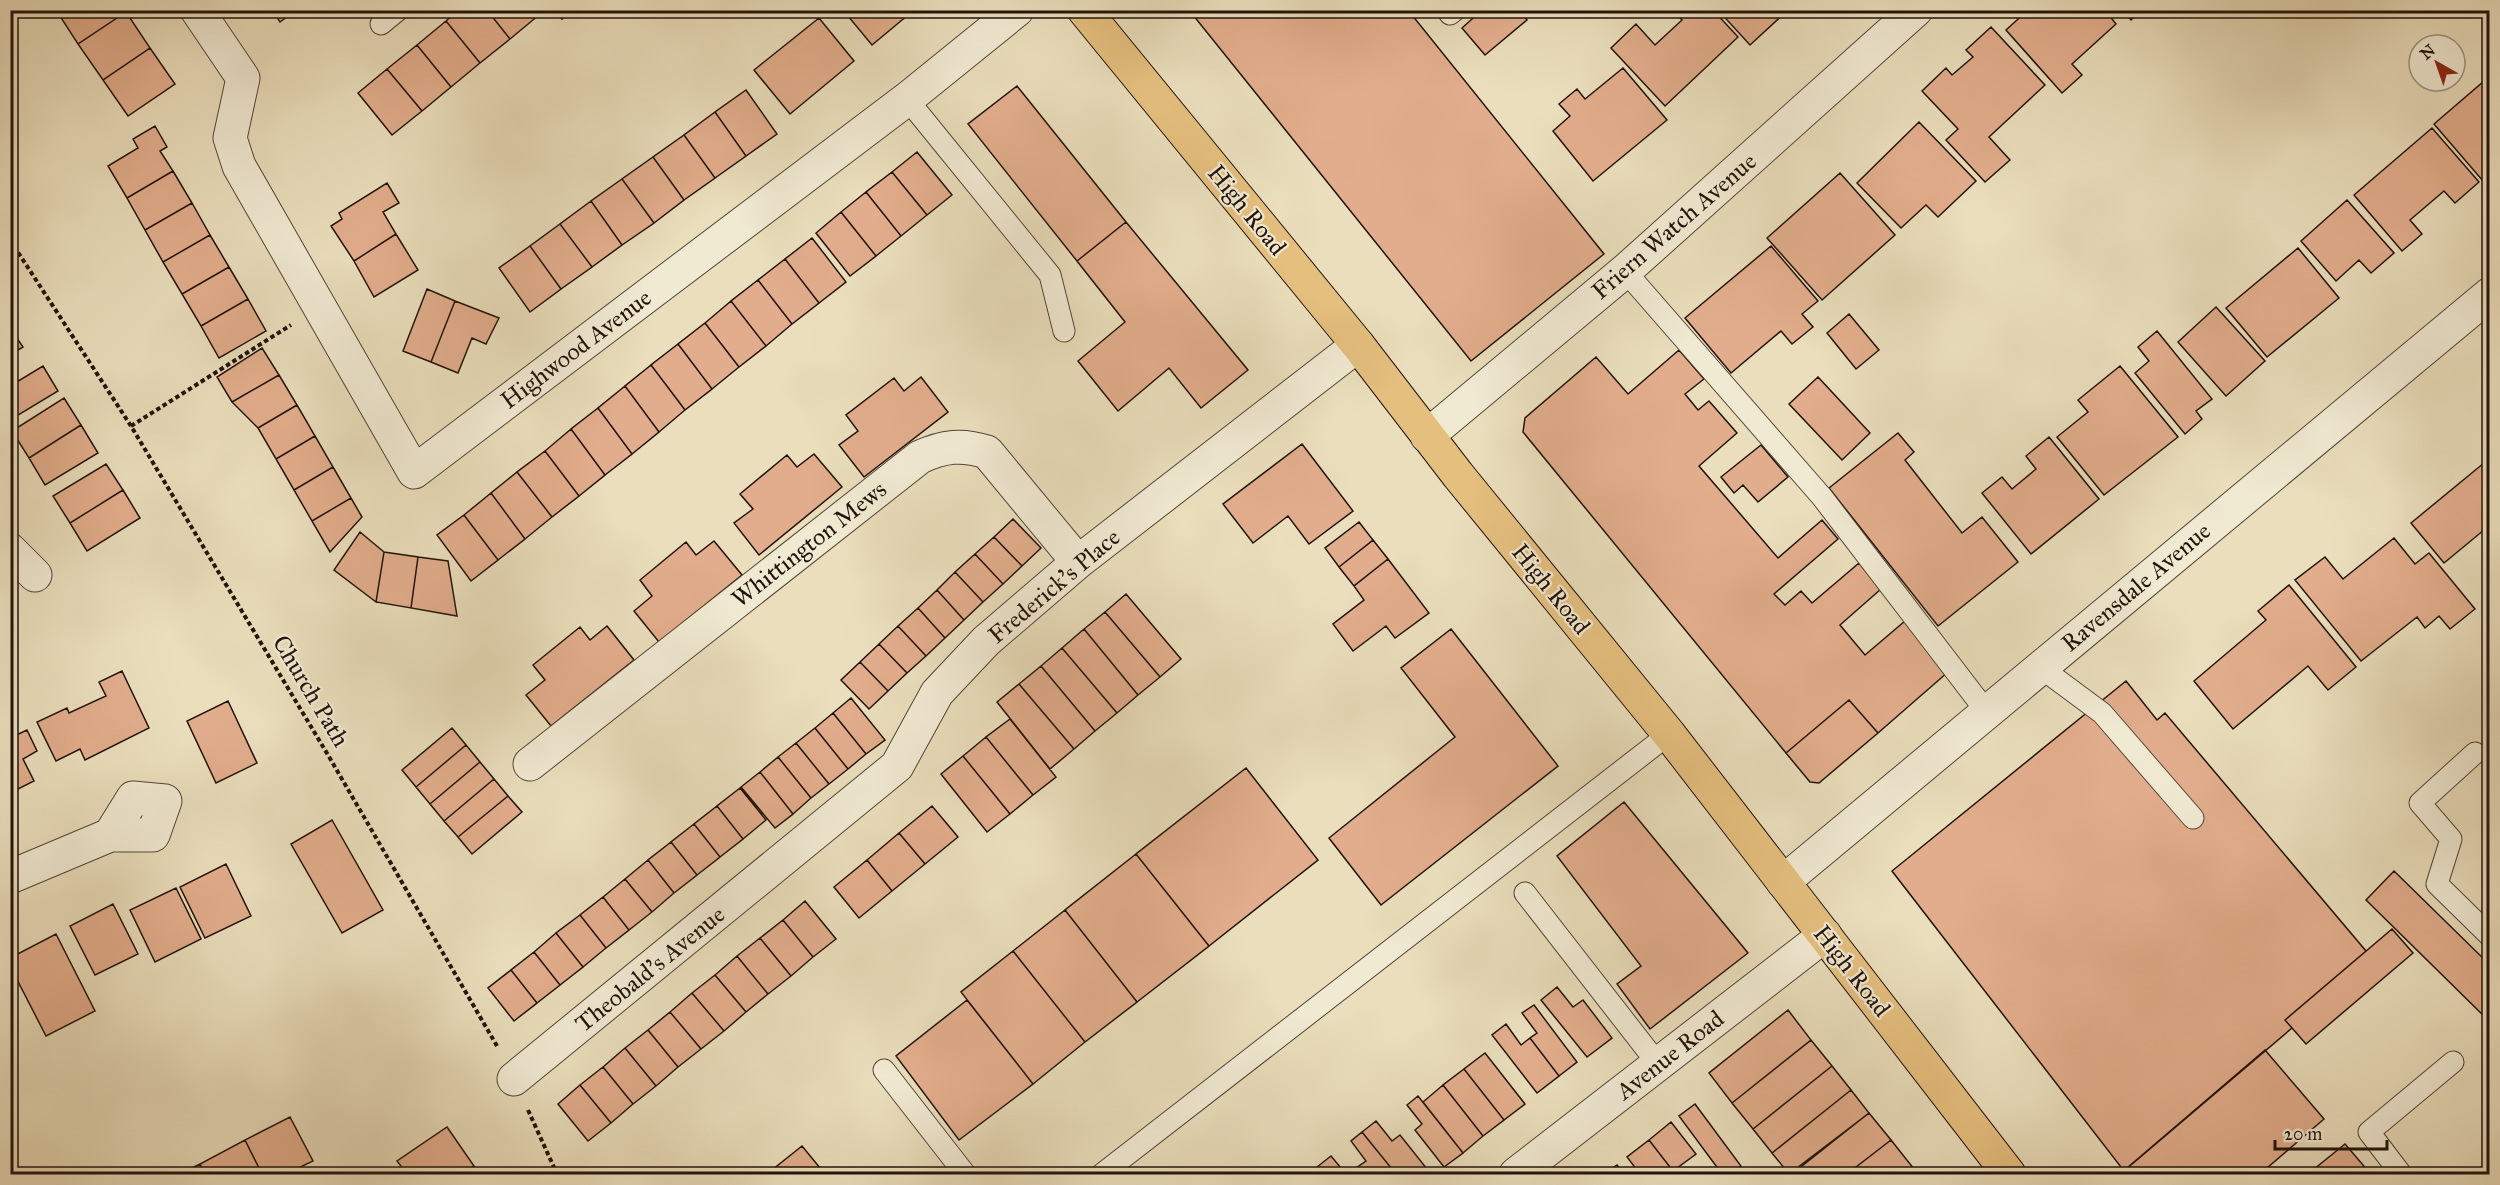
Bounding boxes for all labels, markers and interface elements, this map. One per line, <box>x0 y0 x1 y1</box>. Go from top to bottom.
north arrow <box>2407 33 2467 93</box>
text: N <box>2416 40 2439 64</box>
street label: Friern Watch Avenue <box>1585 146 1763 306</box>
street label: High Road <box>1201 159 1293 261</box>
street label: Highwood Avenue <box>495 283 657 415</box>
street label: Whittington Mews <box>726 474 892 614</box>
street label: Ravensdale Avenue <box>2055 516 2217 658</box>
street label: Frederick's Place <box>982 522 1126 650</box>
street label: High Road <box>1505 538 1597 640</box>
street label: Church Path <box>266 630 356 752</box>
street label: Theobald's Avenue <box>569 899 731 1039</box>
street label: High Road <box>1807 919 1897 1023</box>
street label: Avenue Road <box>1609 1004 1730 1107</box>
scale bar <box>2275 1113 2388 1151</box>
text: 20 m <box>2284 1123 2322 1145</box>

